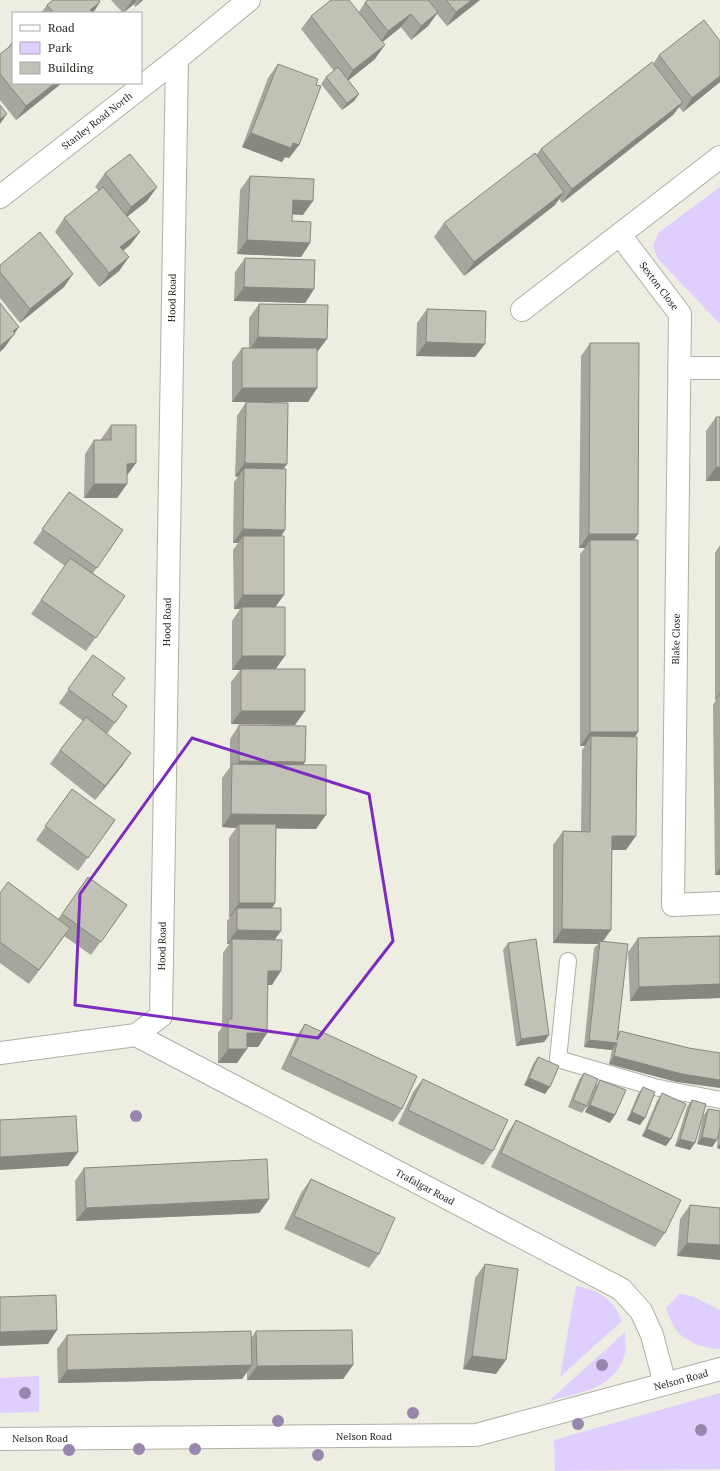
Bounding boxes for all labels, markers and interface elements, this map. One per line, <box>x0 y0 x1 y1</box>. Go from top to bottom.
legend <box>12 12 142 84</box>
text: Road <box>48 20 75 35</box>
text: Park <box>48 40 73 55</box>
text: Building <box>48 60 94 75</box>
street label: Stanley Road North <box>59 89 135 153</box>
street label: Sexton Close <box>637 259 681 313</box>
street label: Hood Road <box>165 273 179 322</box>
street label: Hood Road <box>160 597 174 646</box>
street label: Blake Close <box>669 613 683 665</box>
street label: Hood Road <box>155 921 169 970</box>
street label: Trafalgar Road <box>393 1166 457 1208</box>
street label: Nelson Road <box>652 1366 710 1394</box>
street label: Nelson Road <box>336 1430 392 1443</box>
street label: Nelson Road <box>12 1432 68 1445</box>

